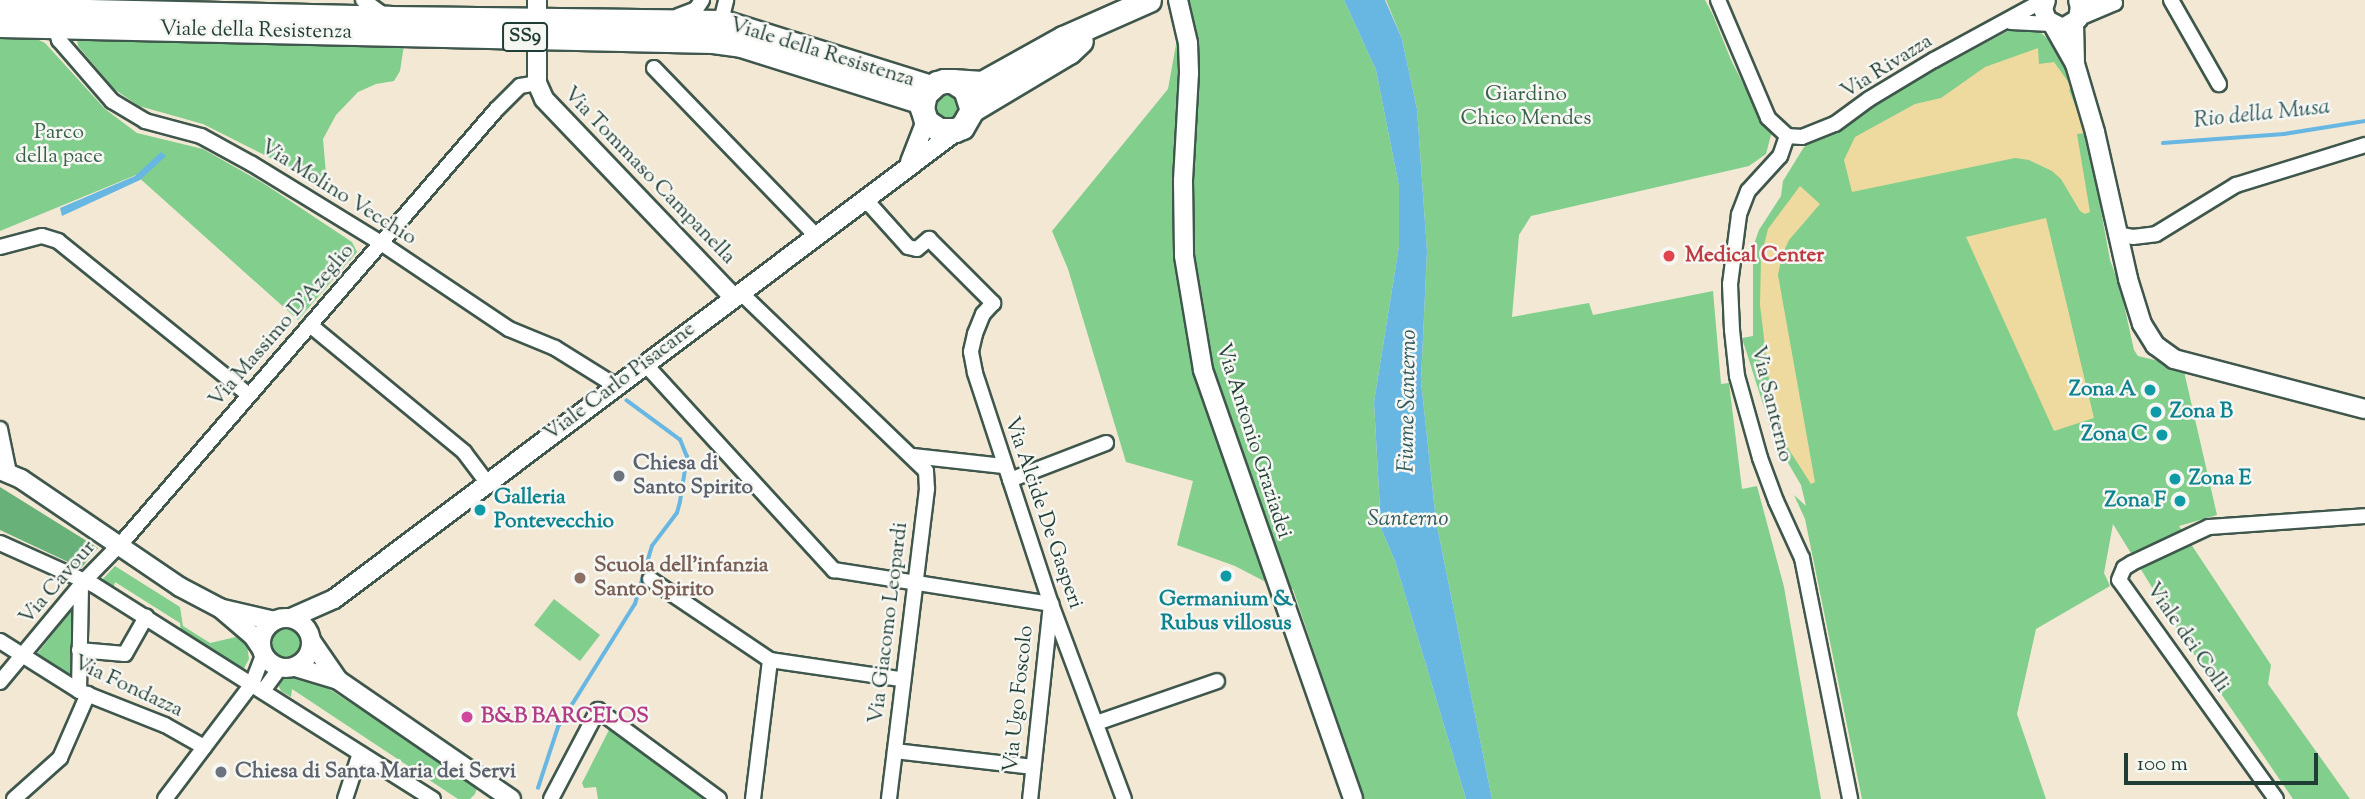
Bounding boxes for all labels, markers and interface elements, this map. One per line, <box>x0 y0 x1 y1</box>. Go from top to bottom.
street label: Viale della Resistenza <box>726 13 918 93</box>
street label: Viale della Resistenza <box>160 17 352 45</box>
road number: SS9 <box>500 22 550 52</box>
street label: Via Rivazza <box>1837 29 1937 105</box>
street label: Via Tommaso Campanella <box>558 82 740 270</box>
park label: Giardino Chico Mendes <box>1460 82 1592 132</box>
water label: Rio della Musa <box>2192 94 2332 136</box>
park label: Parco della pace <box>15 120 103 170</box>
street label: Via Molino Vecchio <box>255 135 421 251</box>
street label: Via Massimo D'Azeglio <box>204 239 360 413</box>
place label: Medical Center <box>1685 243 1824 269</box>
marker: Medical Center <box>1659 246 1679 266</box>
street label: Viale Carlo Pisacane <box>539 317 701 447</box>
water label: Fiume Santerno <box>1394 329 1424 473</box>
street label: Via Antonio Graziadei <box>1210 340 1296 542</box>
street label: Via Santerno <box>1744 343 1798 465</box>
place label: Zona A <box>2069 377 2136 403</box>
marker: Zona A <box>2142 382 2158 398</box>
place label: Zona B <box>2170 399 2233 425</box>
marker: Zona B <box>2148 404 2164 420</box>
street label: Via Alcide De Gasperi <box>998 414 1088 612</box>
place label: Zona C <box>2081 422 2148 448</box>
marker: Zona C <box>2154 427 2170 443</box>
place label: Chiesa di Santo Spirito <box>633 451 753 501</box>
place label: Zona E <box>2189 466 2252 492</box>
marker: Chiesa di Santo Spirito <box>611 468 627 484</box>
marker: Zona E <box>2167 471 2183 487</box>
place label: Galleria Pontevecchio <box>494 485 614 535</box>
place label: Zona F <box>2104 488 2166 514</box>
marker: Zona F <box>2172 493 2188 509</box>
marker: Galleria Pontevecchio <box>472 502 488 518</box>
water label: Santerno <box>1368 506 1448 534</box>
street label: Via Giacomo Leopardi <box>864 521 914 725</box>
street label: Via Cavour <box>14 536 102 630</box>
place label: Scuola dell'infanzia Santo Spirito <box>594 553 769 603</box>
marker: Germanium & Rubus villosus <box>1218 568 1234 584</box>
marker: Scuola dell'infanzia Santo Spirito <box>572 570 588 586</box>
street label: Viale dei Colli <box>2140 578 2234 698</box>
place label: Germanium & Rubus villosus <box>1159 587 1293 637</box>
street label: Via Ugo Foscolo <box>999 624 1039 774</box>
street label: Via Fondazza <box>69 651 187 723</box>
place label: B&B BARCELOS <box>481 704 649 730</box>
marker: B&B BARCELOS <box>459 709 475 725</box>
scale bar <box>2127 740 2321 784</box>
text: 100 m <box>2137 750 2188 780</box>
place label: Chiesa di Santa Maria dei Servi <box>235 759 516 785</box>
marker: Chiesa di Santa Maria dei Servi <box>213 764 229 780</box>

